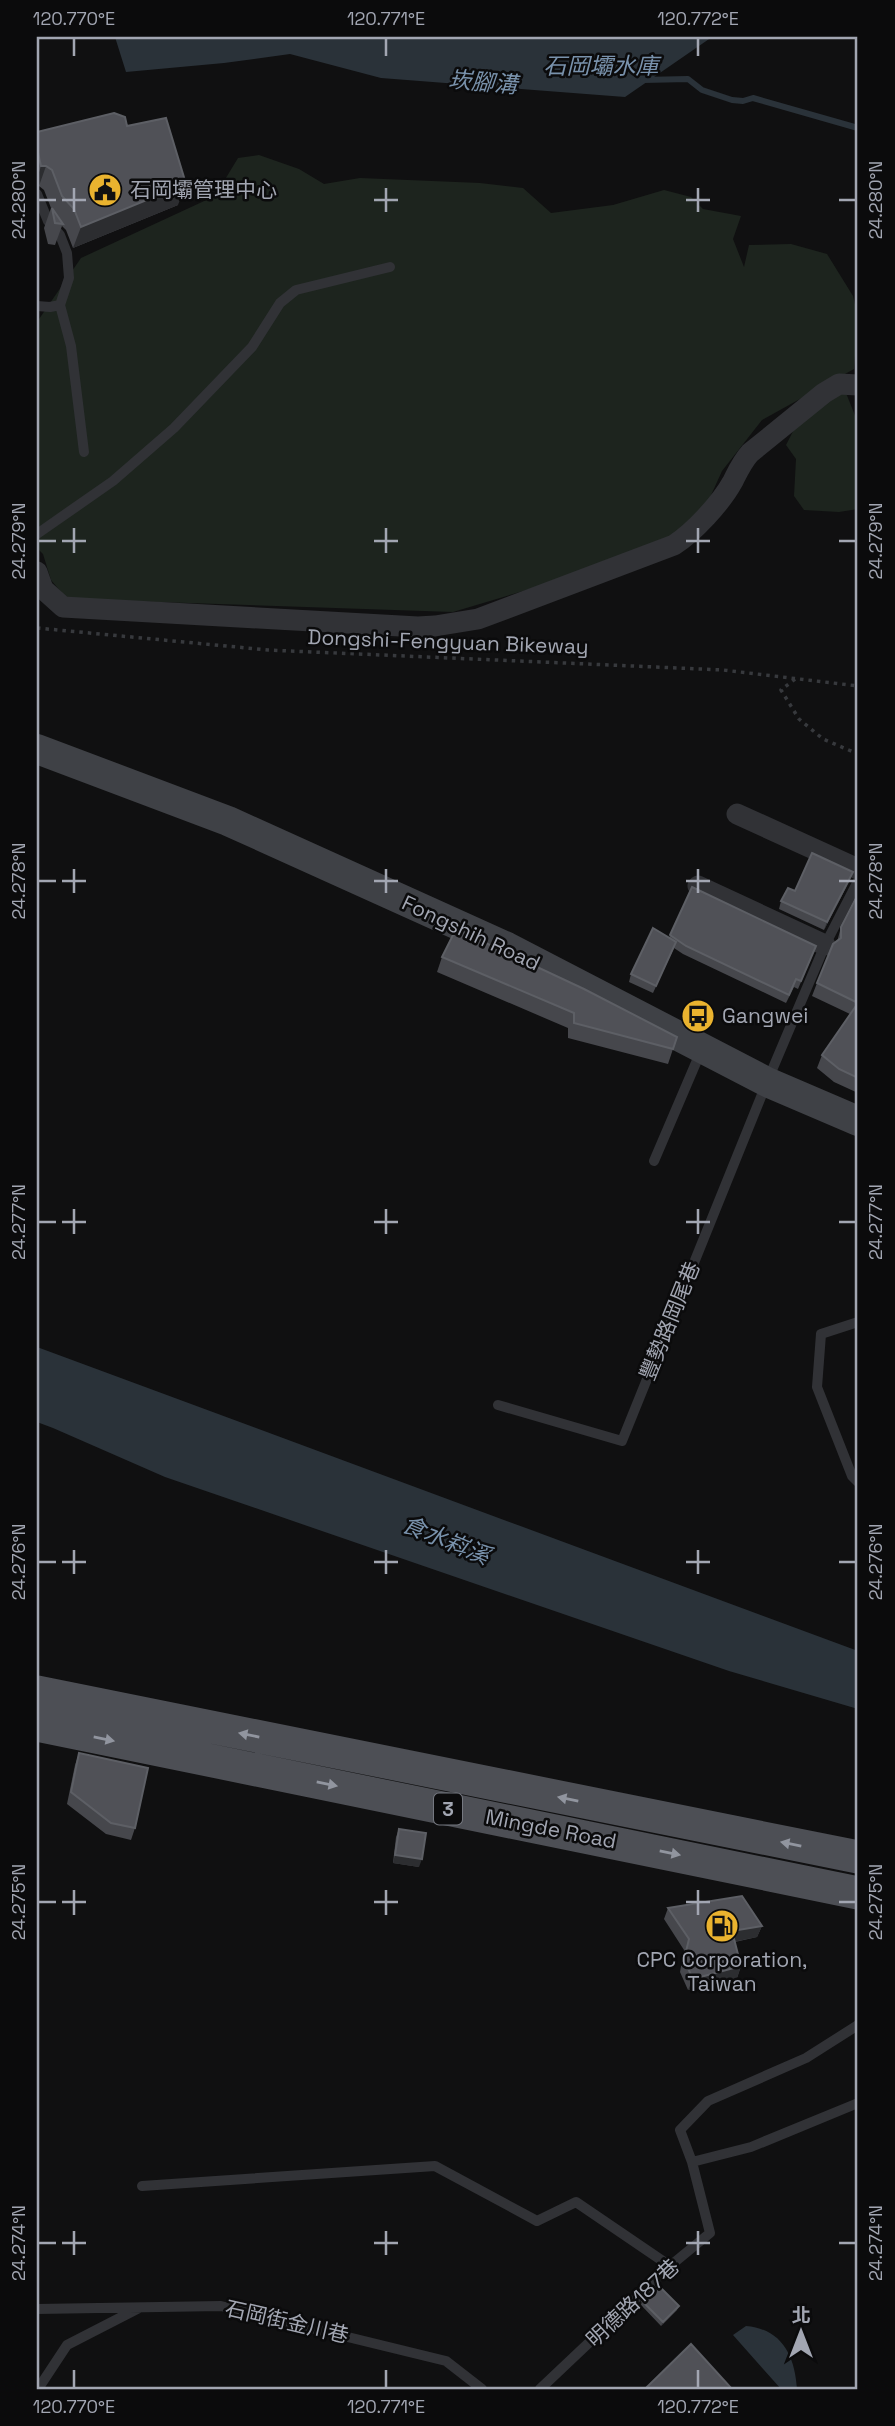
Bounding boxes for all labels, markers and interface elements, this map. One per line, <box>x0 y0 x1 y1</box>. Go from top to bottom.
text: 120.770°E <box>33 7 115 30</box>
text: 120.771°E <box>347 7 425 30</box>
text: 120.772°E <box>657 7 739 30</box>
water label: 石岡壩水庫 <box>544 51 663 81</box>
water label: 崁腳溝 <box>447 64 522 100</box>
text: 24.280°N <box>7 161 30 239</box>
text: 24.280°N <box>864 161 887 239</box>
public building icon: 石岡壩管理中心 <box>86 171 124 209</box>
place label: 石岡壩管理中心 <box>130 176 277 203</box>
text: 24.279°N <box>7 503 30 579</box>
text: 24.279°N <box>864 503 887 579</box>
street label: Dongshi-Fengyuan Bikeway <box>307 623 589 660</box>
text: 24.278°N <box>7 843 30 919</box>
text: 24.278°N <box>864 843 887 919</box>
street label: Fongshih Road <box>398 889 545 976</box>
bus stop icon: Gangwei <box>679 997 717 1035</box>
place label: Gangwei <box>722 1002 808 1029</box>
text: 24.277°N <box>7 1184 30 1260</box>
text: 24.277°N <box>864 1184 887 1260</box>
street label: 豐勢路岡尾巷 <box>633 1257 706 1384</box>
water label: 食水嵙溪 <box>398 1509 497 1572</box>
text: 24.276°N <box>7 1524 30 1600</box>
text: 24.276°N <box>864 1524 887 1600</box>
one-way arrow <box>238 1729 260 1740</box>
one-way arrow <box>93 1733 115 1744</box>
one-way arrow <box>316 1779 338 1790</box>
one-way arrow <box>557 1793 579 1804</box>
road number: 3 <box>434 1794 462 1825</box>
street label: Mingde Road <box>483 1803 619 1854</box>
one-way arrow <box>780 1838 802 1849</box>
one-way arrow <box>659 1848 681 1859</box>
text: 24.275°N <box>7 1864 30 1940</box>
text: 24.275°N <box>864 1864 887 1940</box>
fuel station icon: CPC Corporation, Taiwan <box>703 1907 741 1945</box>
place label: CPC Corporation, Taiwan <box>637 1946 807 1997</box>
text: 24.274°N <box>7 2205 30 2281</box>
text: 24.274°N <box>864 2205 887 2281</box>
street label: 明德路187巷 <box>580 2253 685 2353</box>
street label: 石岡街金川巷 <box>223 2294 352 2349</box>
north arrow <box>766 2296 836 2366</box>
text: 北 <box>791 2303 811 2328</box>
text: 120.770°E <box>33 2395 115 2418</box>
text: 120.771°E <box>347 2395 425 2418</box>
text: 120.772°E <box>657 2395 739 2418</box>

